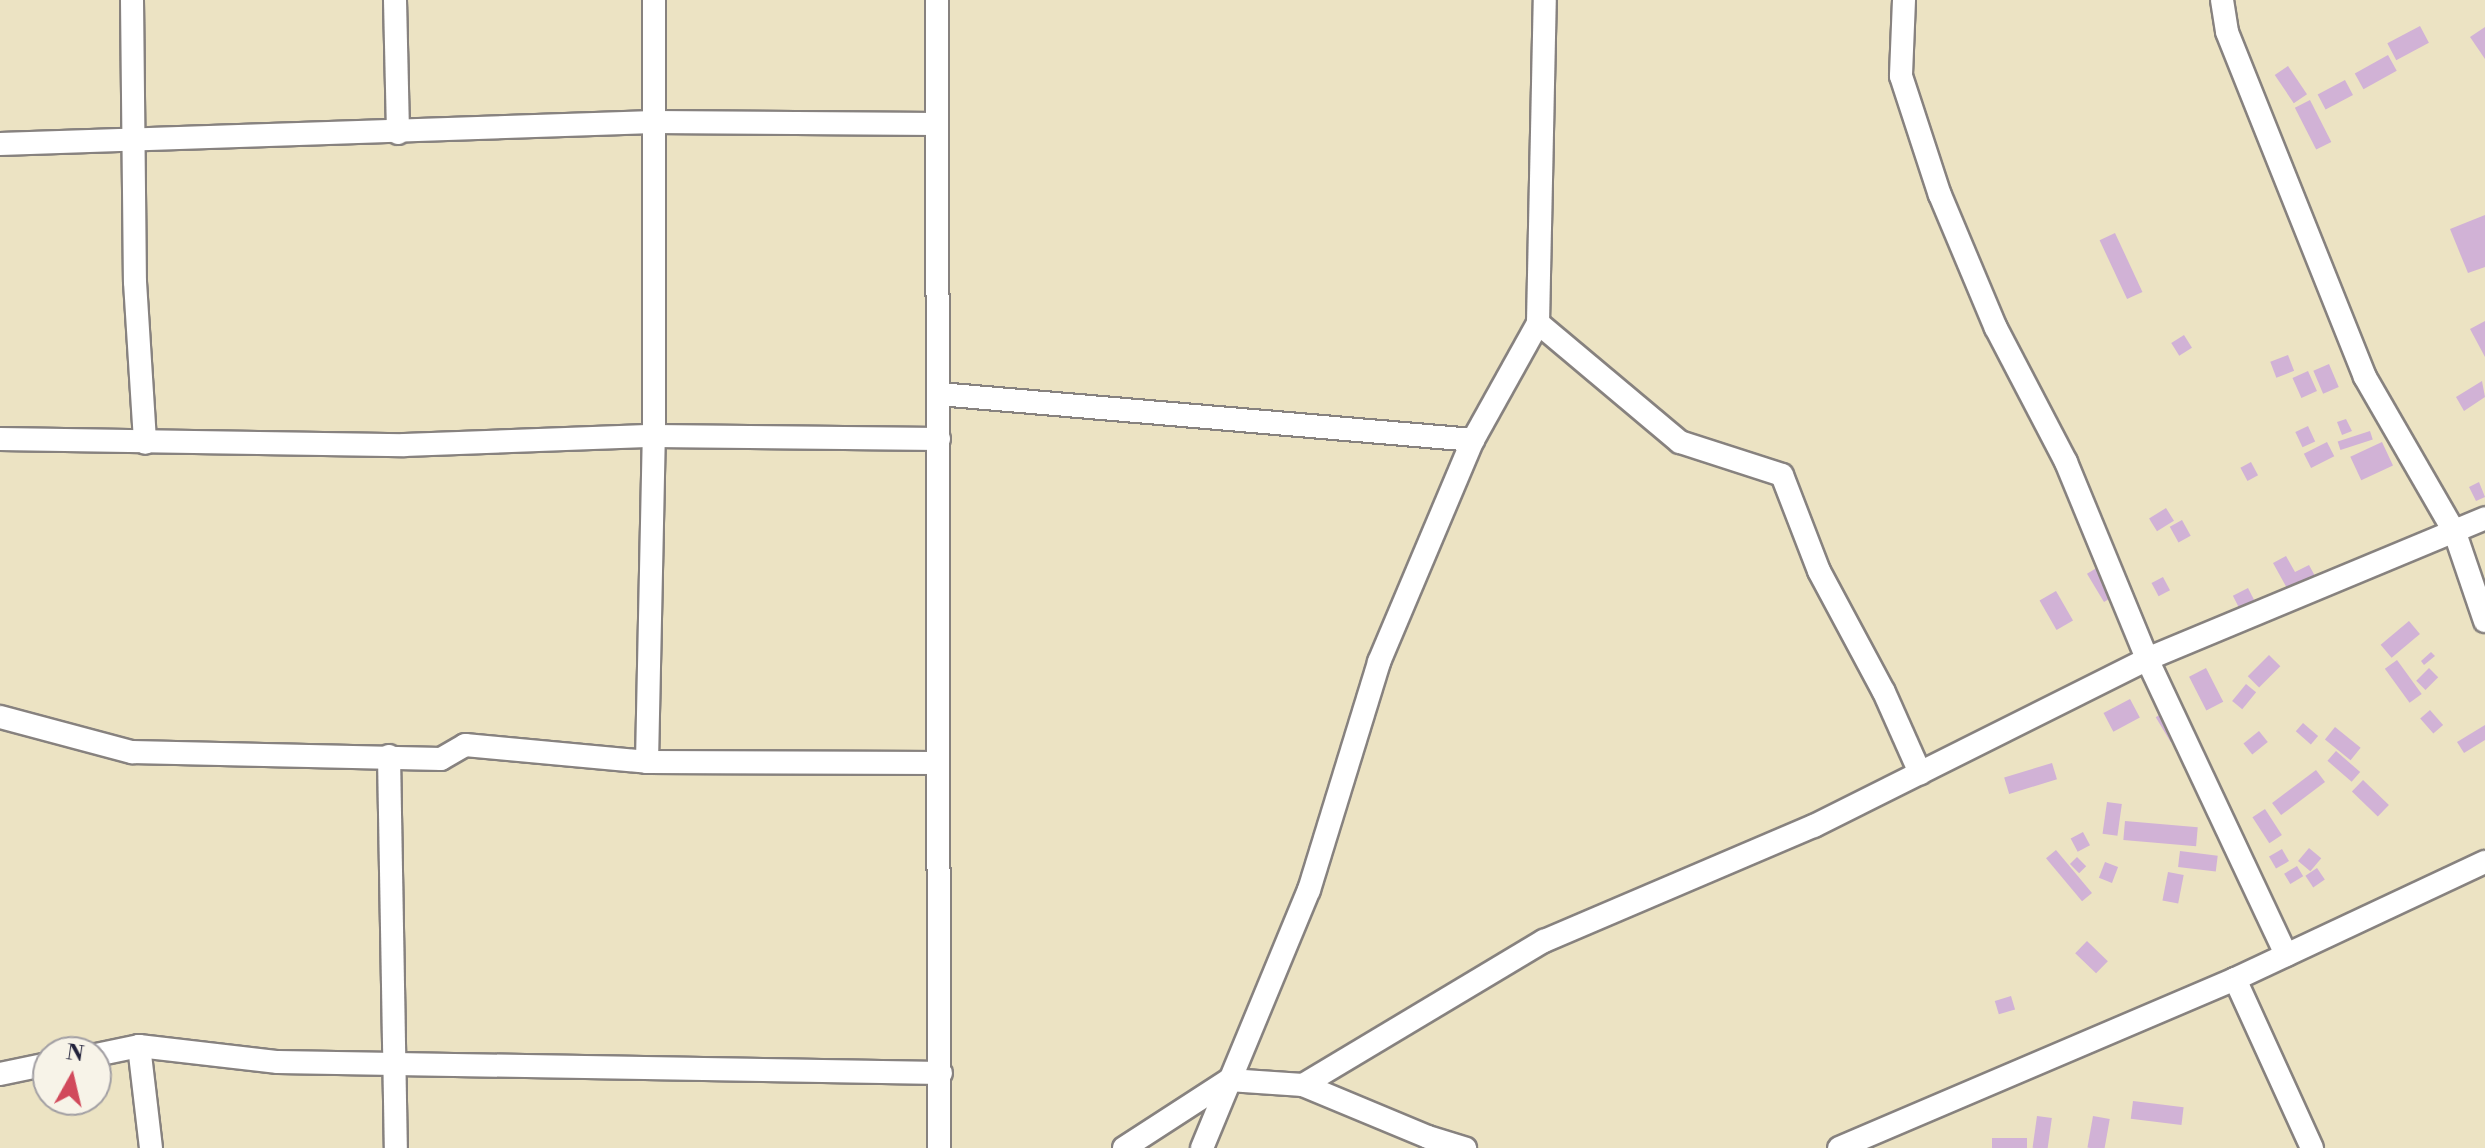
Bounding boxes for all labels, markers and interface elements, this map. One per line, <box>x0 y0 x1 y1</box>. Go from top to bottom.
north arrow <box>32 1036 112 1116</box>
text: N <box>65 1039 86 1068</box>

